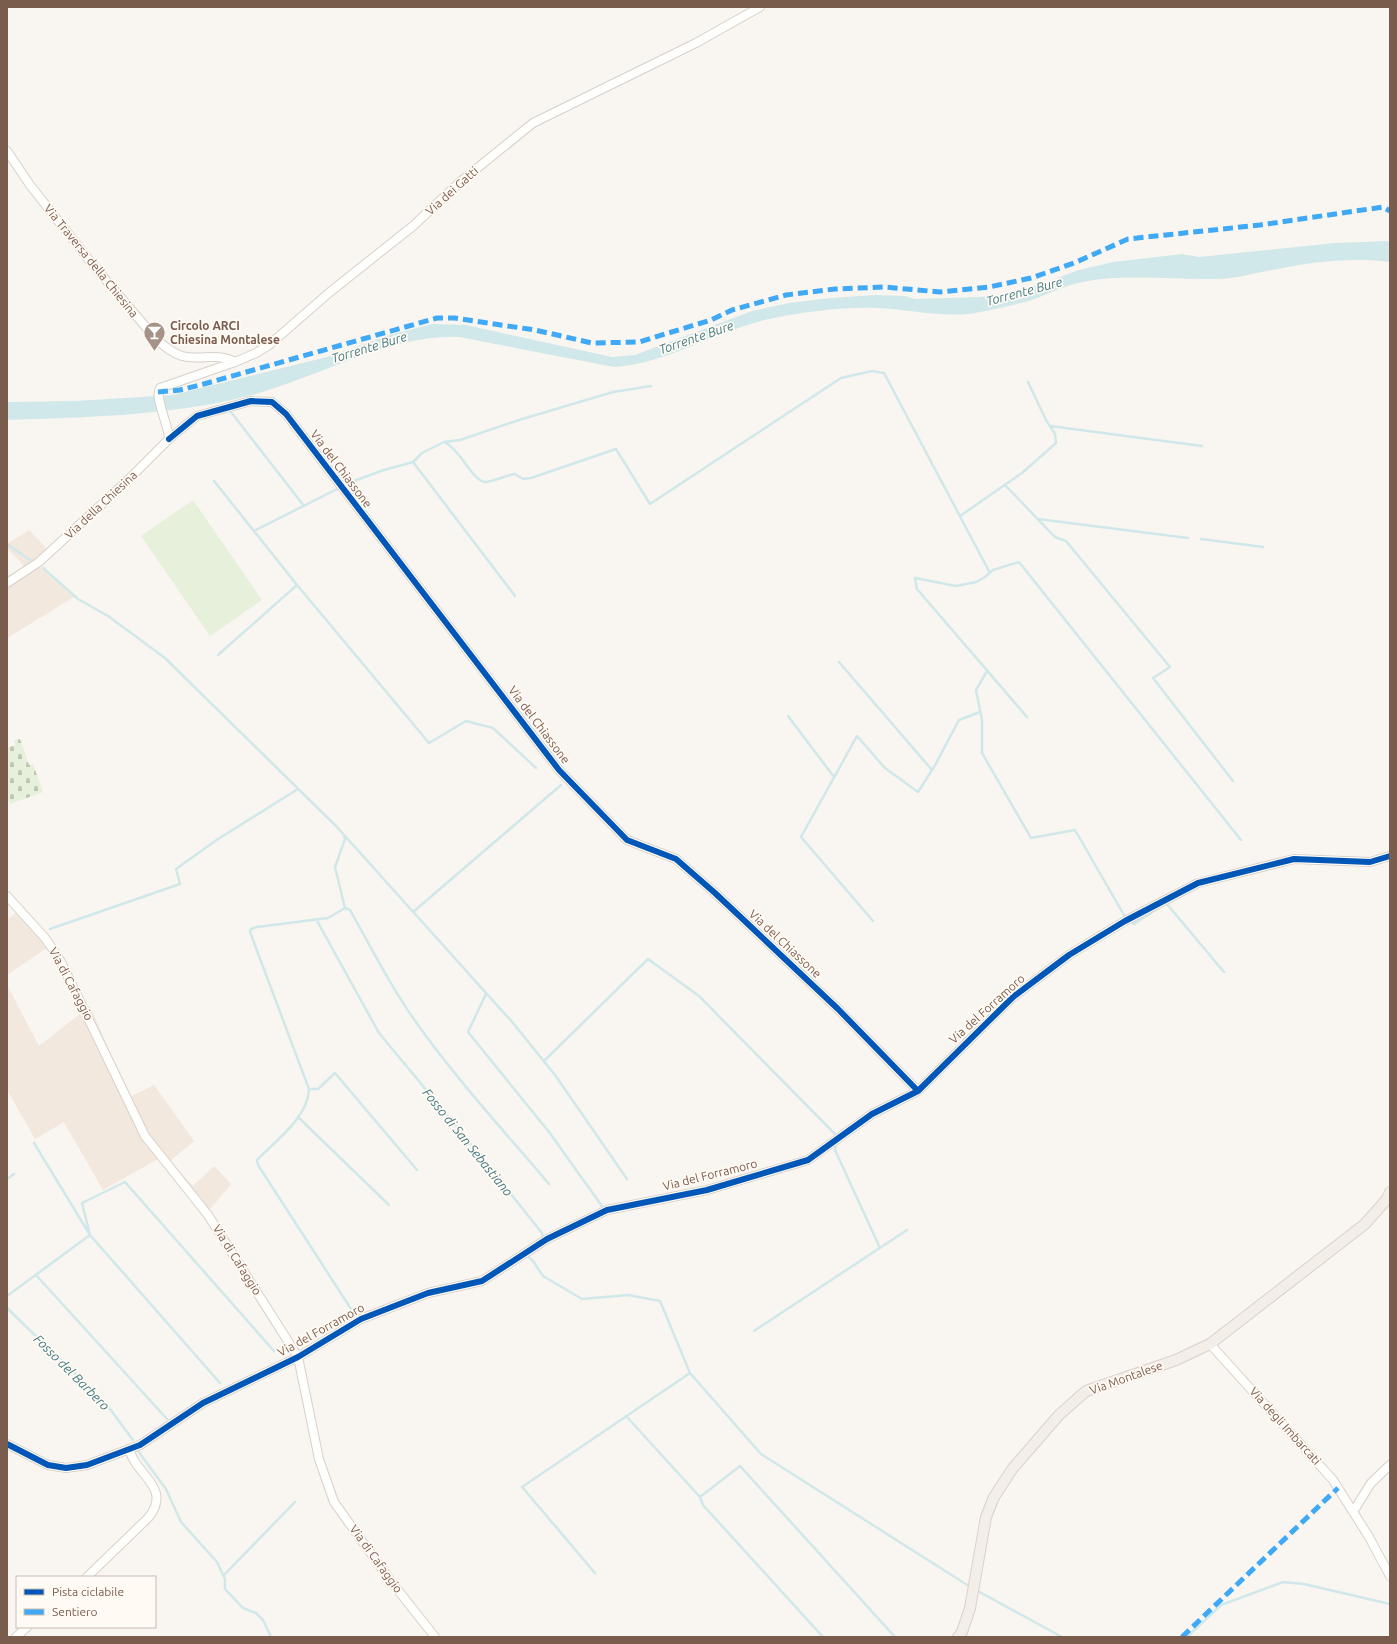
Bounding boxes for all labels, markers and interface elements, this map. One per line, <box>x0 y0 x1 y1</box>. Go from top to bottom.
street label: Via dei Gatti <box>423 164 480 217</box>
street label: Via Traversa della Chiesina <box>42 202 141 320</box>
water label: Torrente Bure <box>984 274 1064 308</box>
water label: Torrente Bure <box>657 318 736 356</box>
place label: Circolo ARCI Chiesina Montalese <box>170 319 280 346</box>
bar icon: Circolo ARCI Chiesina Montalese <box>141 320 167 353</box>
water label: Torrente Bure <box>330 329 409 365</box>
street label: Via del Chiassone <box>308 427 375 510</box>
street label: Via della Chiesina <box>62 468 139 541</box>
street label: Via del Chiassone <box>506 683 573 766</box>
street label: Via del Chiassone <box>747 907 824 980</box>
street label: Via di Cafaggio <box>47 945 96 1022</box>
street label: Via del Forramoro <box>946 971 1027 1046</box>
water label: Fosso di San Sebastiano <box>420 1085 516 1199</box>
street label: Via del Forramoro <box>661 1156 758 1193</box>
street label: Via di Cafaggio <box>211 1222 264 1297</box>
street label: Via del Forramoro <box>275 1300 366 1359</box>
water label: Fosso del Barbero <box>31 1331 113 1413</box>
street label: Via Montalese <box>1088 1358 1164 1397</box>
street label: Via degli Imbarcati <box>1247 1384 1324 1467</box>
street label: Via di Cafaggio <box>347 1522 405 1595</box>
legend <box>16 1576 156 1628</box>
text: Pista ciclabile <box>52 1585 124 1598</box>
text: Sentiero <box>52 1605 98 1618</box>

